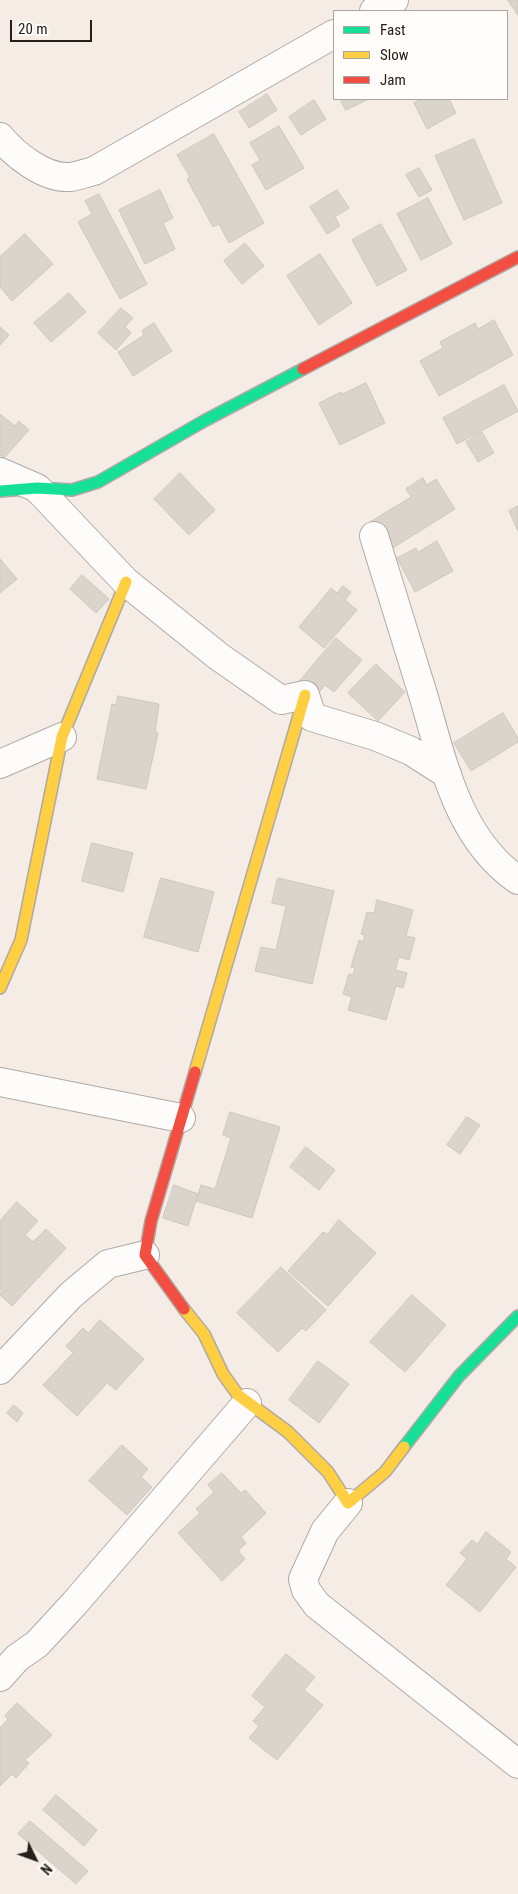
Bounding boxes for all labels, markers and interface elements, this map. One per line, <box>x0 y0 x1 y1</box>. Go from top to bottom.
scale bar <box>12 10 95 42</box>
legend <box>333 10 508 100</box>
text: 20 m <box>18 20 48 38</box>
text: Fast <box>380 21 405 39</box>
text: Slow <box>380 46 409 64</box>
text: Jam <box>380 71 406 89</box>
north arrow <box>10 1834 60 1884</box>
text: N <box>37 1860 55 1878</box>

